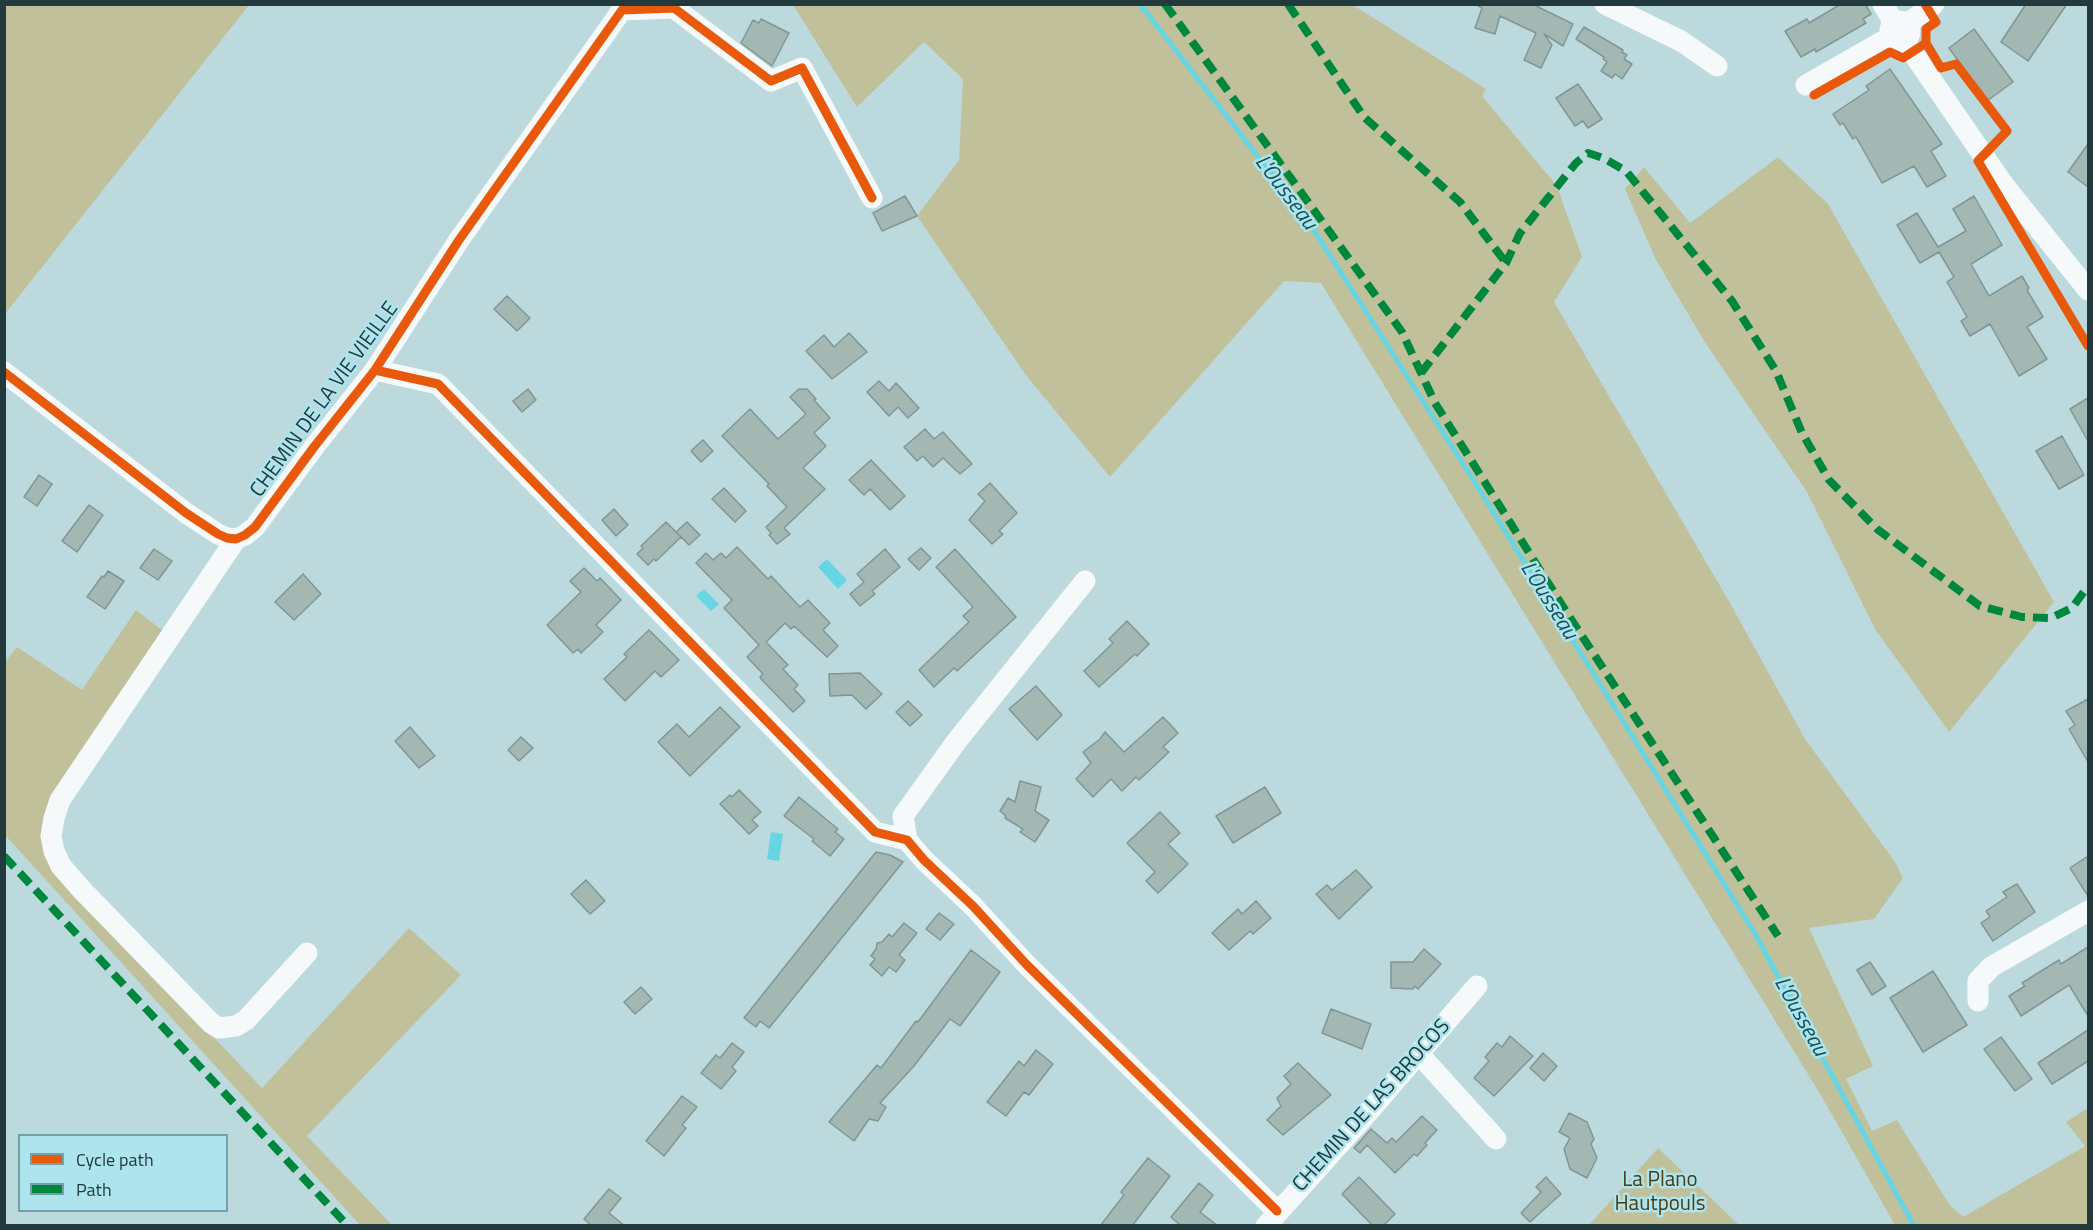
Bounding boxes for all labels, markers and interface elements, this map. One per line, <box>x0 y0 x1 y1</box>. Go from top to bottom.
water label: L'Ousseau <box>1248 150 1322 236</box>
street label: CHEMIN DE LA VIE VIEILLE <box>246 297 404 503</box>
water label: L'Ousseau <box>1514 557 1582 645</box>
water label: L'Ousseau <box>1767 973 1833 1061</box>
street label: CHEMIN DE LAS BROCOS <box>1288 1015 1456 1197</box>
legend <box>18 1134 228 1212</box>
text: Cycle path <box>76 1146 154 1173</box>
park label: La Plano Hautpouls <box>1614 1168 1706 1218</box>
text: Path <box>76 1176 112 1203</box>

